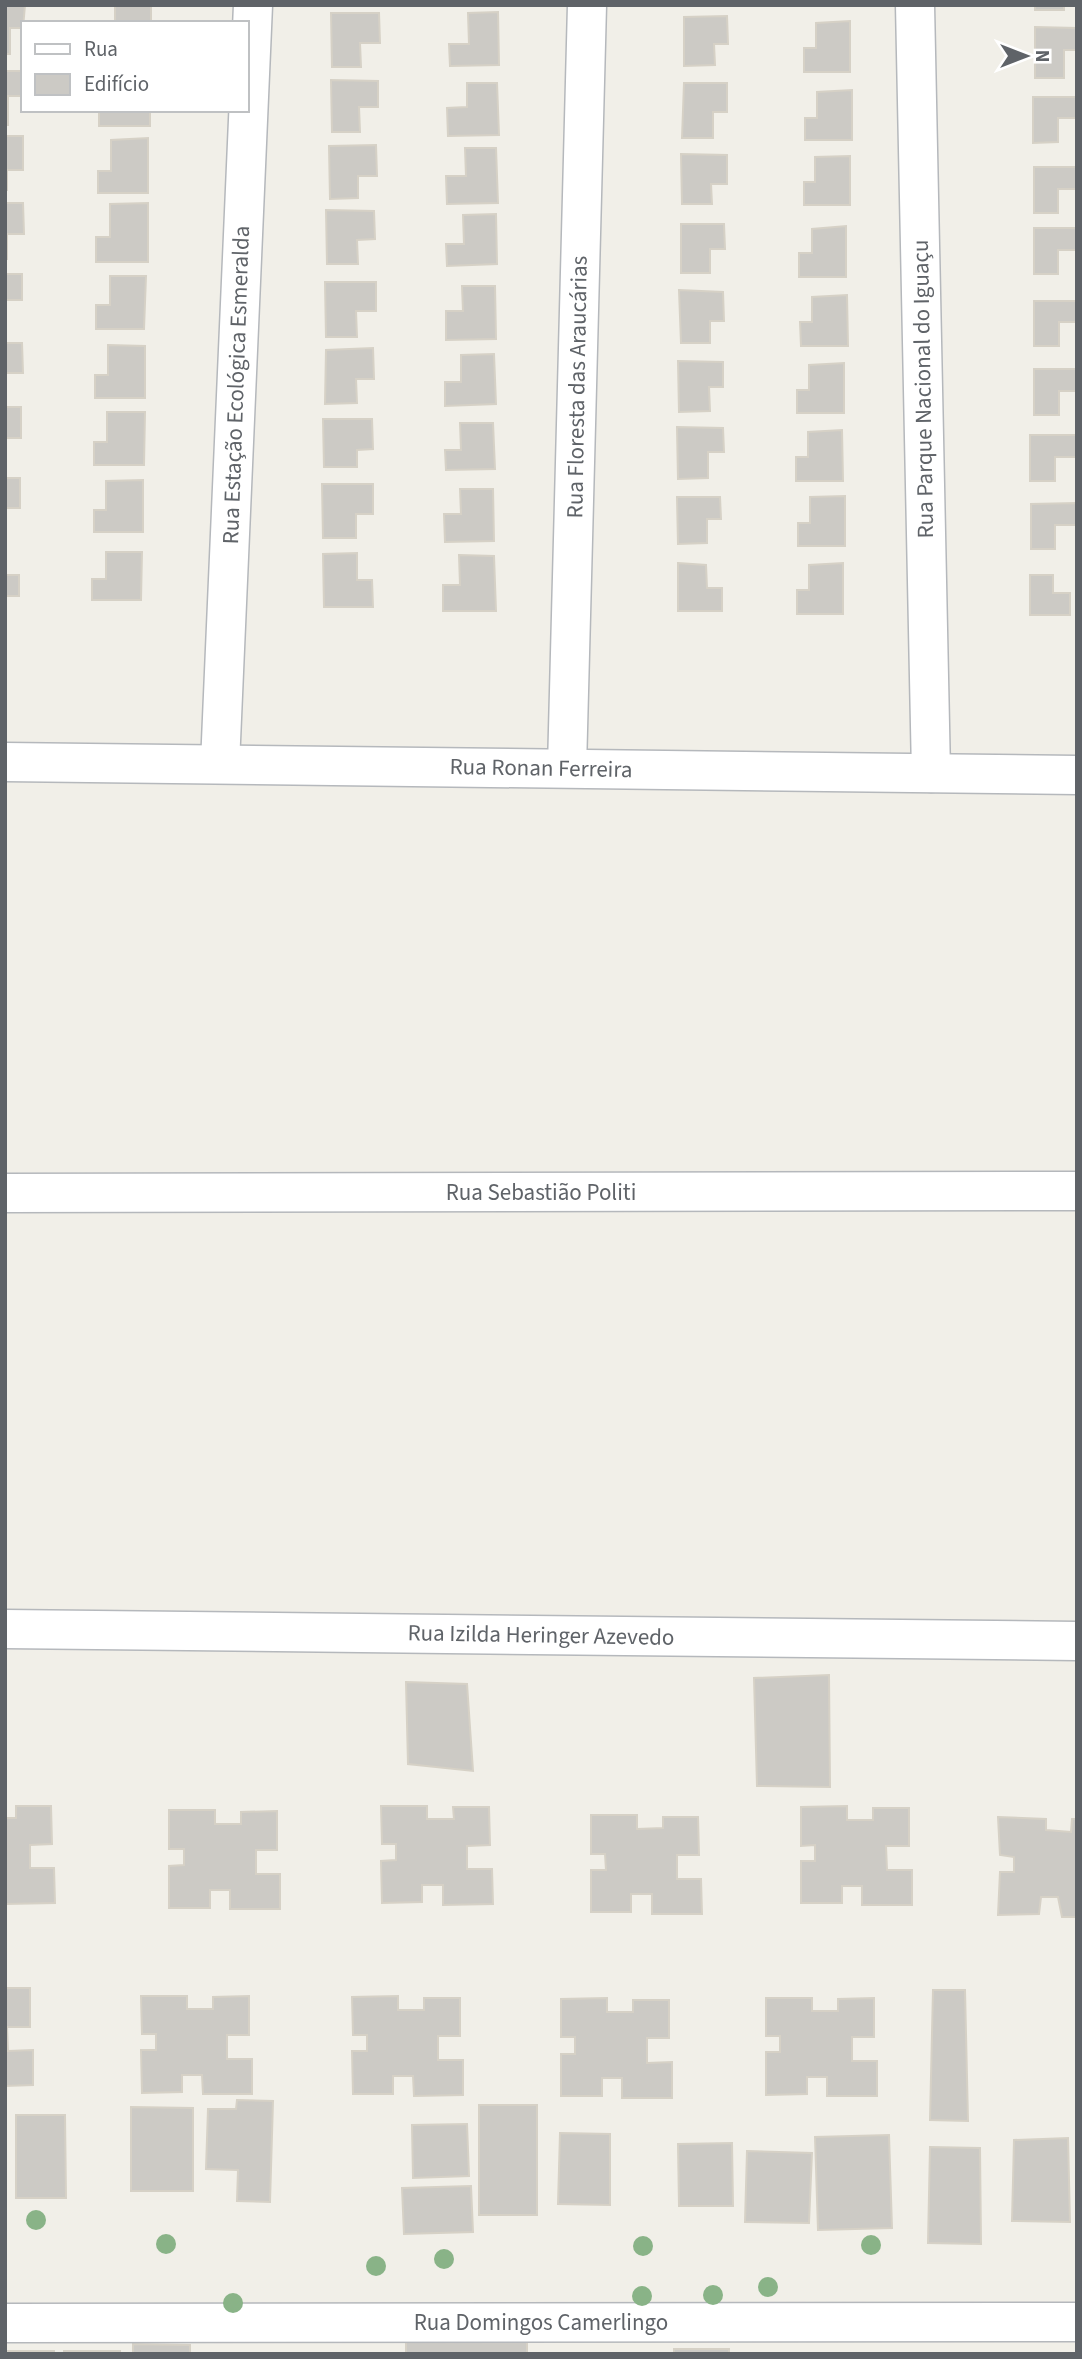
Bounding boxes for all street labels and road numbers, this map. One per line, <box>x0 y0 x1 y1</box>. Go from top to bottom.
street label: Rua Estação Ecológica Esmeralda <box>214 225 258 545</box>
street label: Rua Parque Nacional do Iguaçu <box>904 239 942 539</box>
street label: Rua Floresta das Araucárias <box>558 255 596 519</box>
street label: Rua Ronan Ferreira <box>449 750 633 786</box>
street label: Rua Sebastião Politi <box>446 1176 636 1209</box>
street label: Rua Izilda Heringer Azevedo <box>407 1616 675 1654</box>
street label: Rua Domingos Camerlingo <box>414 2306 668 2339</box>

